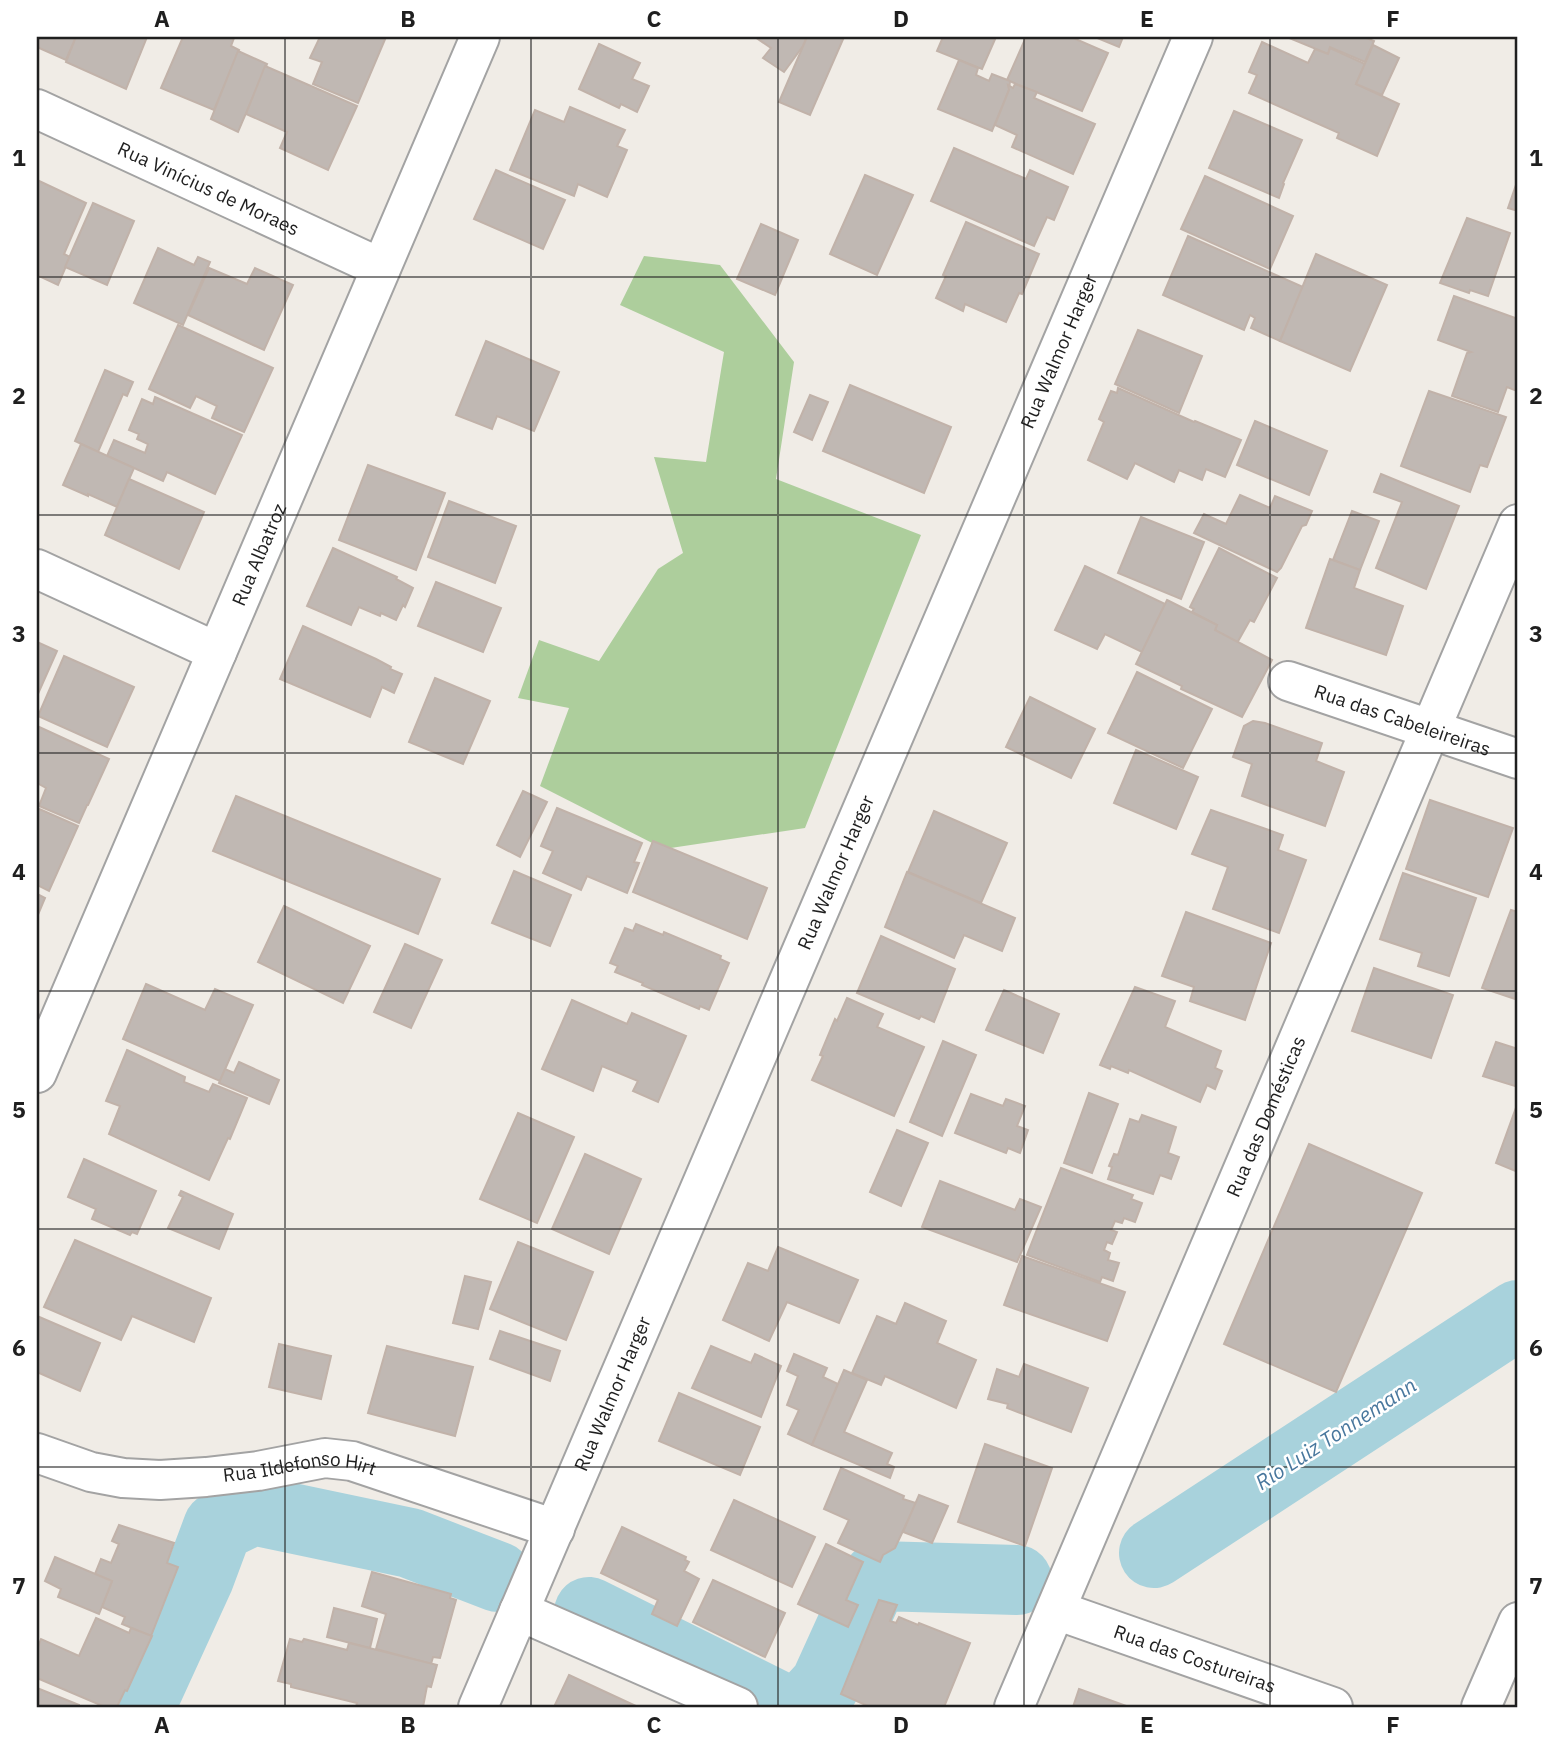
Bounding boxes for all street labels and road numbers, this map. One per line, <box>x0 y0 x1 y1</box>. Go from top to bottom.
street label: Rua Vinícius de Moraes <box>114 136 303 241</box>
street label: Rua Walmor Harger <box>1015 270 1102 432</box>
street label: Rua Albatroz <box>226 499 291 609</box>
street label: Rua das Cabeleireiras <box>1311 679 1494 761</box>
street label: Rua Walmor Harger <box>792 791 879 953</box>
street label: Rua das Domésticas <box>1221 1032 1310 1200</box>
street label: Rua Walmor Harger <box>569 1313 656 1474</box>
street label: Rua Ildefonso Hirt <box>222 1446 380 1487</box>
street label: Rua das Costureiras <box>1111 1619 1279 1698</box>

